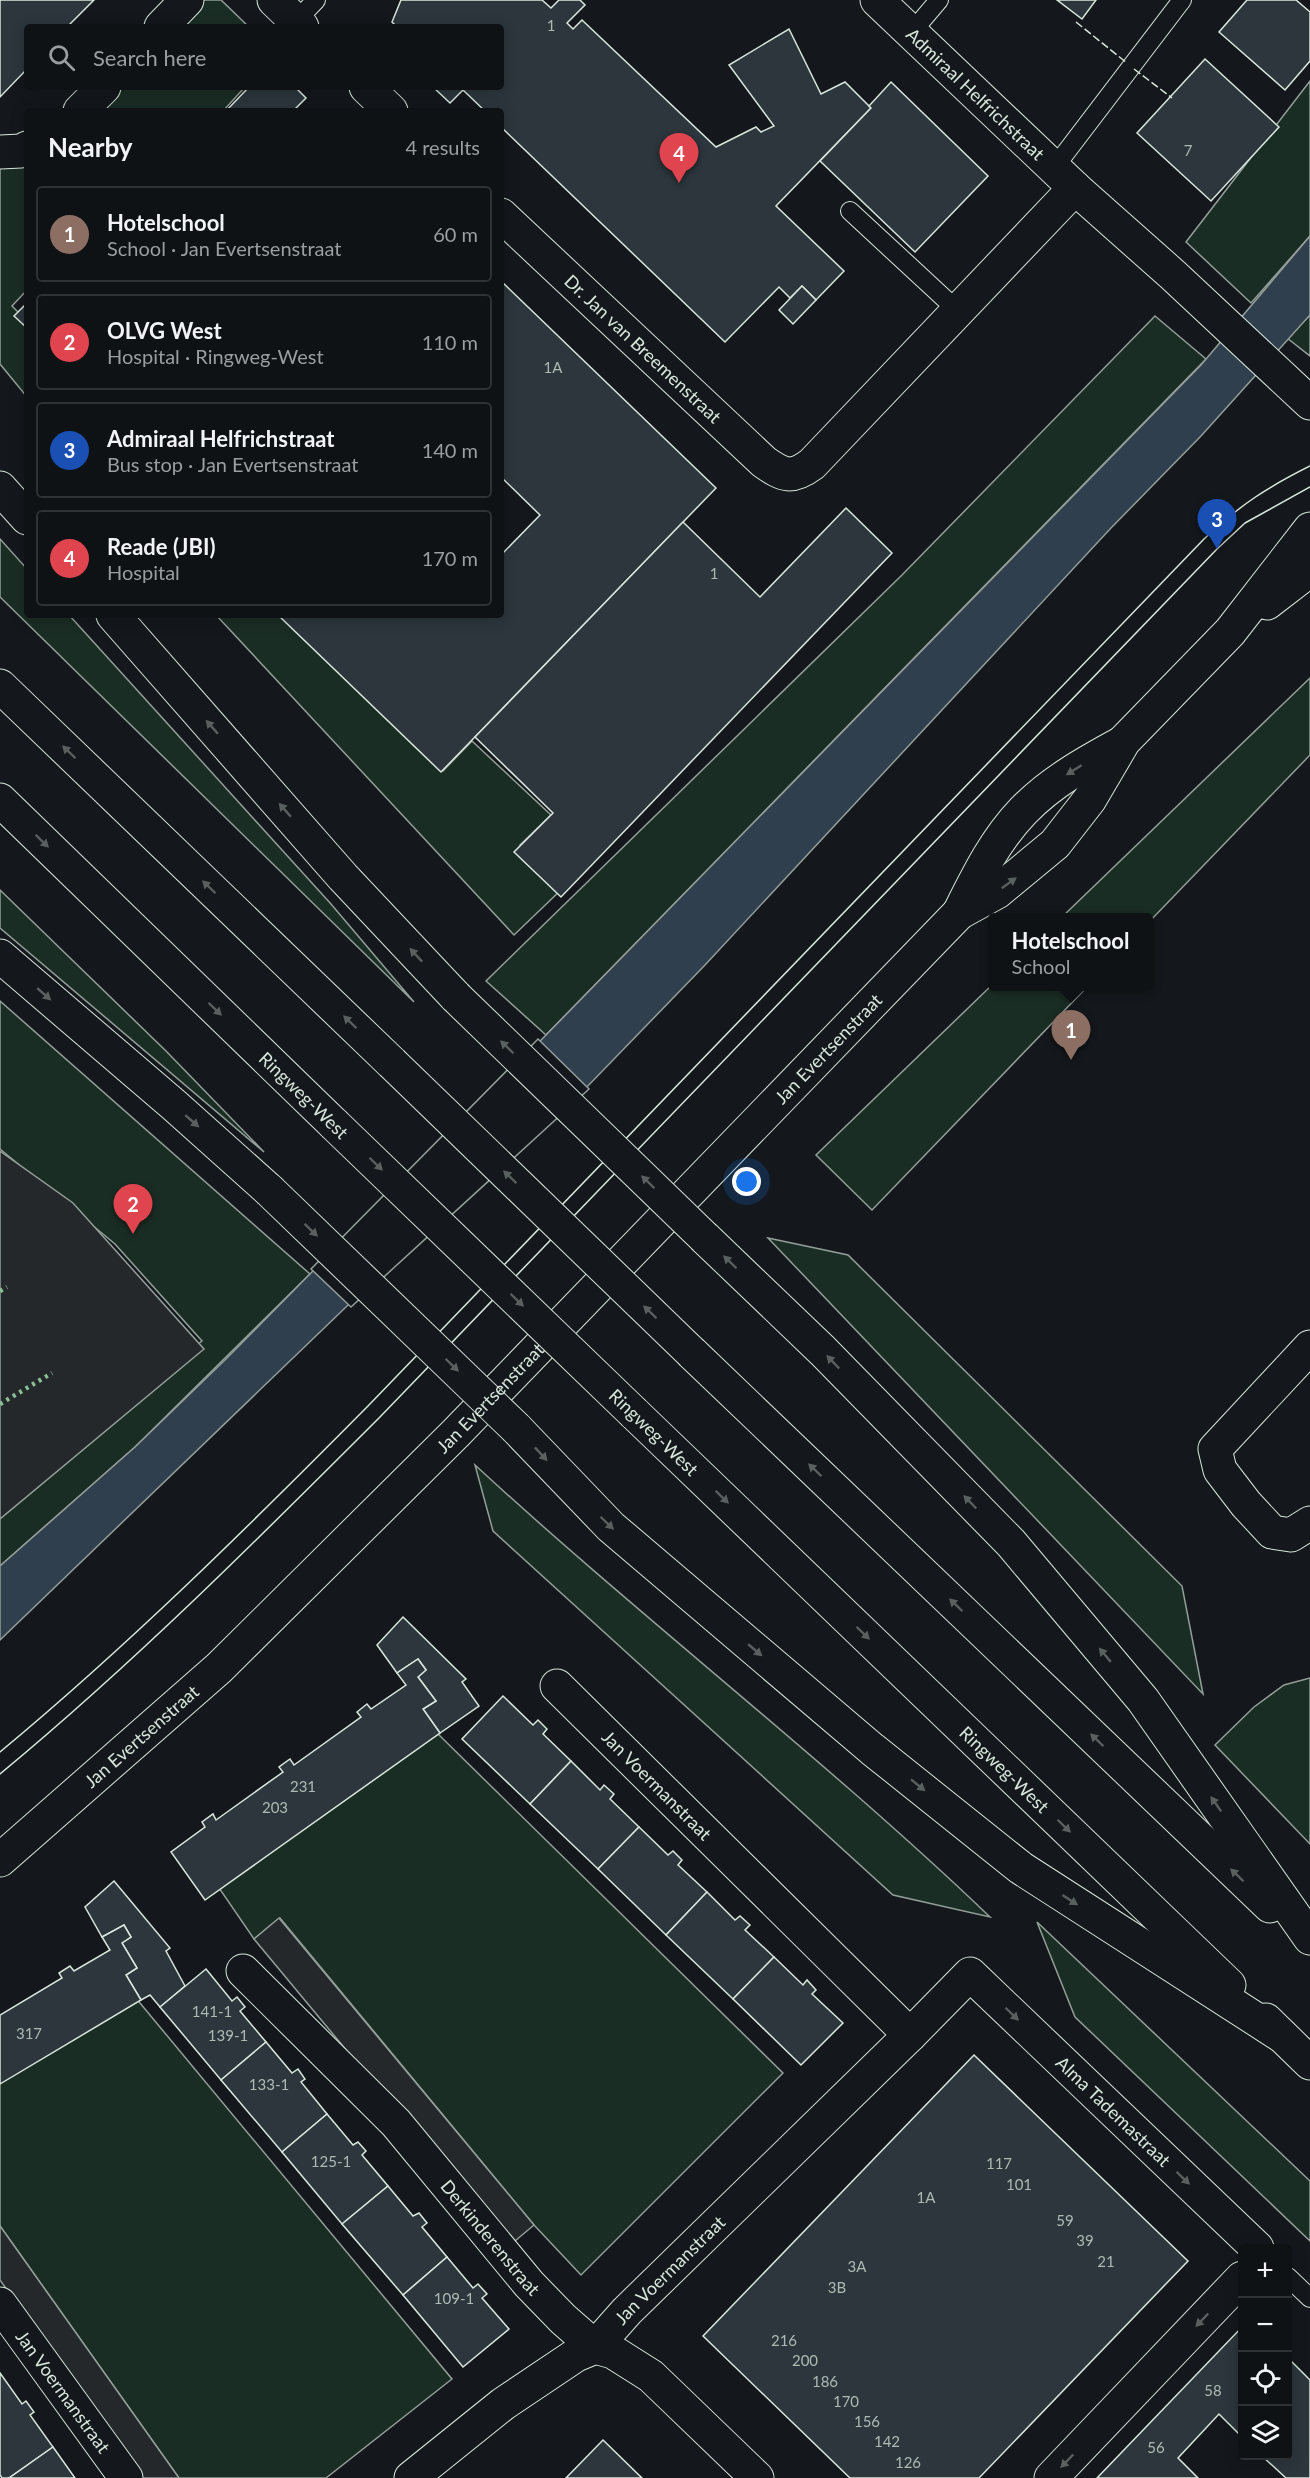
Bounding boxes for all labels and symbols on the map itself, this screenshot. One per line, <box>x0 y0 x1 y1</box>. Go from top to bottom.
house number: 1 <box>547 16 555 34</box>
street label: Admiraal Helfrichstraat <box>902 23 1050 165</box>
pin: 4 <box>660 134 698 183</box>
house number: 7 <box>1184 141 1193 159</box>
street label: Dr. Jan van Breemenstraat <box>560 270 726 428</box>
house number: 1A <box>544 358 563 376</box>
pin: 3 <box>1198 500 1236 549</box>
house number: 1 <box>710 564 718 582</box>
one-way arrow <box>206 720 219 735</box>
one-way arrow <box>61 745 76 759</box>
one-way arrow <box>1066 765 1082 776</box>
one-way arrow <box>279 803 292 818</box>
one-way arrow <box>34 833 48 847</box>
one-way arrow <box>1001 877 1016 889</box>
one-way arrow <box>202 880 217 894</box>
one-way arrow <box>409 947 423 962</box>
one-way arrow <box>36 987 51 1000</box>
street label: Jan Evertsenstraat <box>770 988 887 1108</box>
one-way arrow <box>207 1001 221 1015</box>
pin: 1 <box>1052 1010 1090 1060</box>
one-way arrow <box>343 1016 357 1030</box>
one-way arrow <box>500 1040 515 1054</box>
street label: Ringweg-West <box>255 1047 354 1143</box>
one-way arrow <box>184 1114 199 1127</box>
one-way arrow <box>369 1157 384 1171</box>
your location <box>732 1167 761 1196</box>
one-way arrow <box>503 1170 517 1184</box>
one-way arrow <box>641 1176 655 1190</box>
pin: 2 <box>114 1184 152 1234</box>
one-way arrow <box>304 1223 318 1237</box>
one-way arrow <box>723 1255 738 1269</box>
one-way arrow <box>509 1292 523 1306</box>
one-way arrow <box>643 1305 658 1319</box>
street label: Jan Evertsenstraat <box>432 1338 549 1457</box>
one-way arrow <box>827 1356 841 1370</box>
one-way arrow <box>444 1358 458 1372</box>
street label: Ringweg-West <box>605 1384 704 1480</box>
one-way arrow <box>534 1447 548 1462</box>
one-way arrow <box>809 1464 823 1478</box>
one-way arrow <box>715 1490 729 1504</box>
one-way arrow <box>963 1494 977 1509</box>
one-way arrow <box>599 1515 613 1529</box>
one-way arrow <box>949 1599 964 1612</box>
one-way arrow <box>855 1625 869 1639</box>
one-way arrow <box>747 1643 763 1656</box>
one-way arrow <box>1099 1648 1112 1663</box>
street label: Jan Evertsenstraat <box>80 1680 203 1792</box>
street label: Ringweg-West <box>955 1721 1054 1818</box>
street label: Jan Voermanstraat <box>598 1726 717 1845</box>
one-way arrow <box>1089 1733 1104 1747</box>
house number: 231 <box>290 1777 316 1795</box>
one-way arrow <box>910 1779 925 1791</box>
one-way arrow <box>1210 1797 1222 1813</box>
house number: 203 <box>262 1798 288 1816</box>
one-way arrow <box>1056 1819 1071 1833</box>
one-way arrow <box>1230 1868 1245 1882</box>
one-way arrow <box>1062 1894 1078 1905</box>
house number: 141-1 <box>192 2002 232 2020</box>
one-way arrow <box>1004 2007 1019 2021</box>
house number: 317 <box>16 2024 42 2042</box>
house number: 139-1 <box>208 2026 248 2044</box>
street label: Alma Tademastraat <box>1052 2051 1176 2171</box>
house number: 133-1 <box>249 2075 289 2093</box>
house number: 125-1 <box>311 2152 351 2170</box>
house number: 117 <box>986 2154 1012 2172</box>
one-way arrow <box>1175 2171 1190 2184</box>
street label: Derkinderenstraat <box>436 2175 545 2300</box>
house number: 101 <box>1006 2175 1032 2193</box>
house number: 1A <box>917 2188 936 2206</box>
street label: Jan Voermanstraat <box>610 2210 730 2329</box>
house number: 59 <box>1056 2211 1074 2229</box>
house number: 39 <box>1076 2231 1094 2249</box>
house number: 21 <box>1097 2252 1115 2270</box>
house number: 3A <box>848 2257 867 2275</box>
house number: 3B <box>828 2278 846 2296</box>
house number: 109-1 <box>434 2289 474 2307</box>
one-way arrow <box>1195 2313 1209 2328</box>
street label: Jan Voermanstraat <box>12 2326 115 2458</box>
house number: 216 <box>771 2331 797 2349</box>
house number: 200 <box>792 2351 818 2369</box>
house number: 186 <box>812 2372 838 2390</box>
house number: 58 <box>1204 2381 1222 2399</box>
house number: 170 <box>833 2392 859 2410</box>
house number: 156 <box>854 2412 880 2430</box>
house number: 142 <box>874 2432 900 2450</box>
house number: 56 <box>1147 2438 1165 2456</box>
house number: 126 <box>895 2453 921 2471</box>
one-way arrow <box>1060 2454 1074 2469</box>

